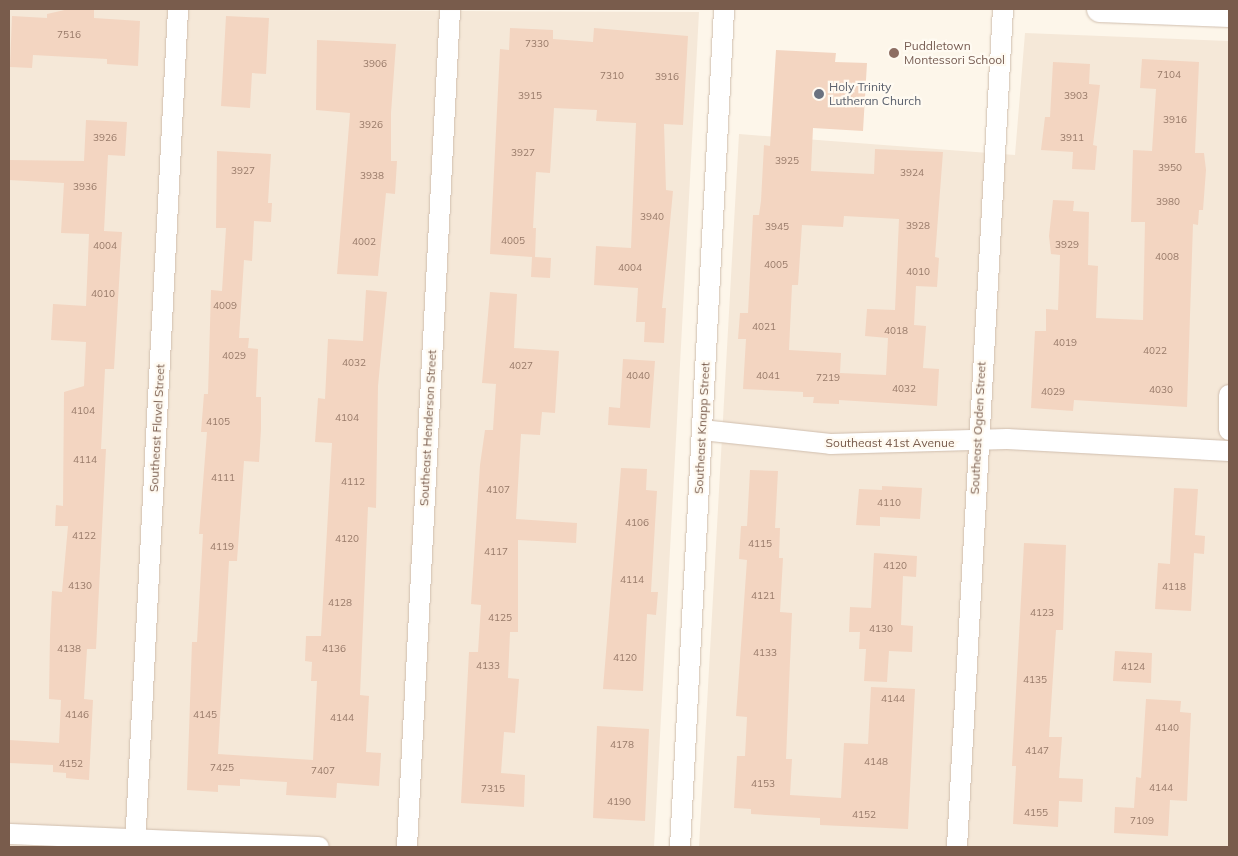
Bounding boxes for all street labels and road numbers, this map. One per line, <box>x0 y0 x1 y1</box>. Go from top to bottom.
street label: Southeast Henderson Street <box>417 350 439 506</box>
street label: Southeast Ogden Street <box>967 361 989 495</box>
street label: Southeast Knapp Street <box>691 362 713 494</box>
street label: Southeast Flavel Street <box>146 364 168 492</box>
street label: Southeast 41st Avenue <box>826 436 954 450</box>

